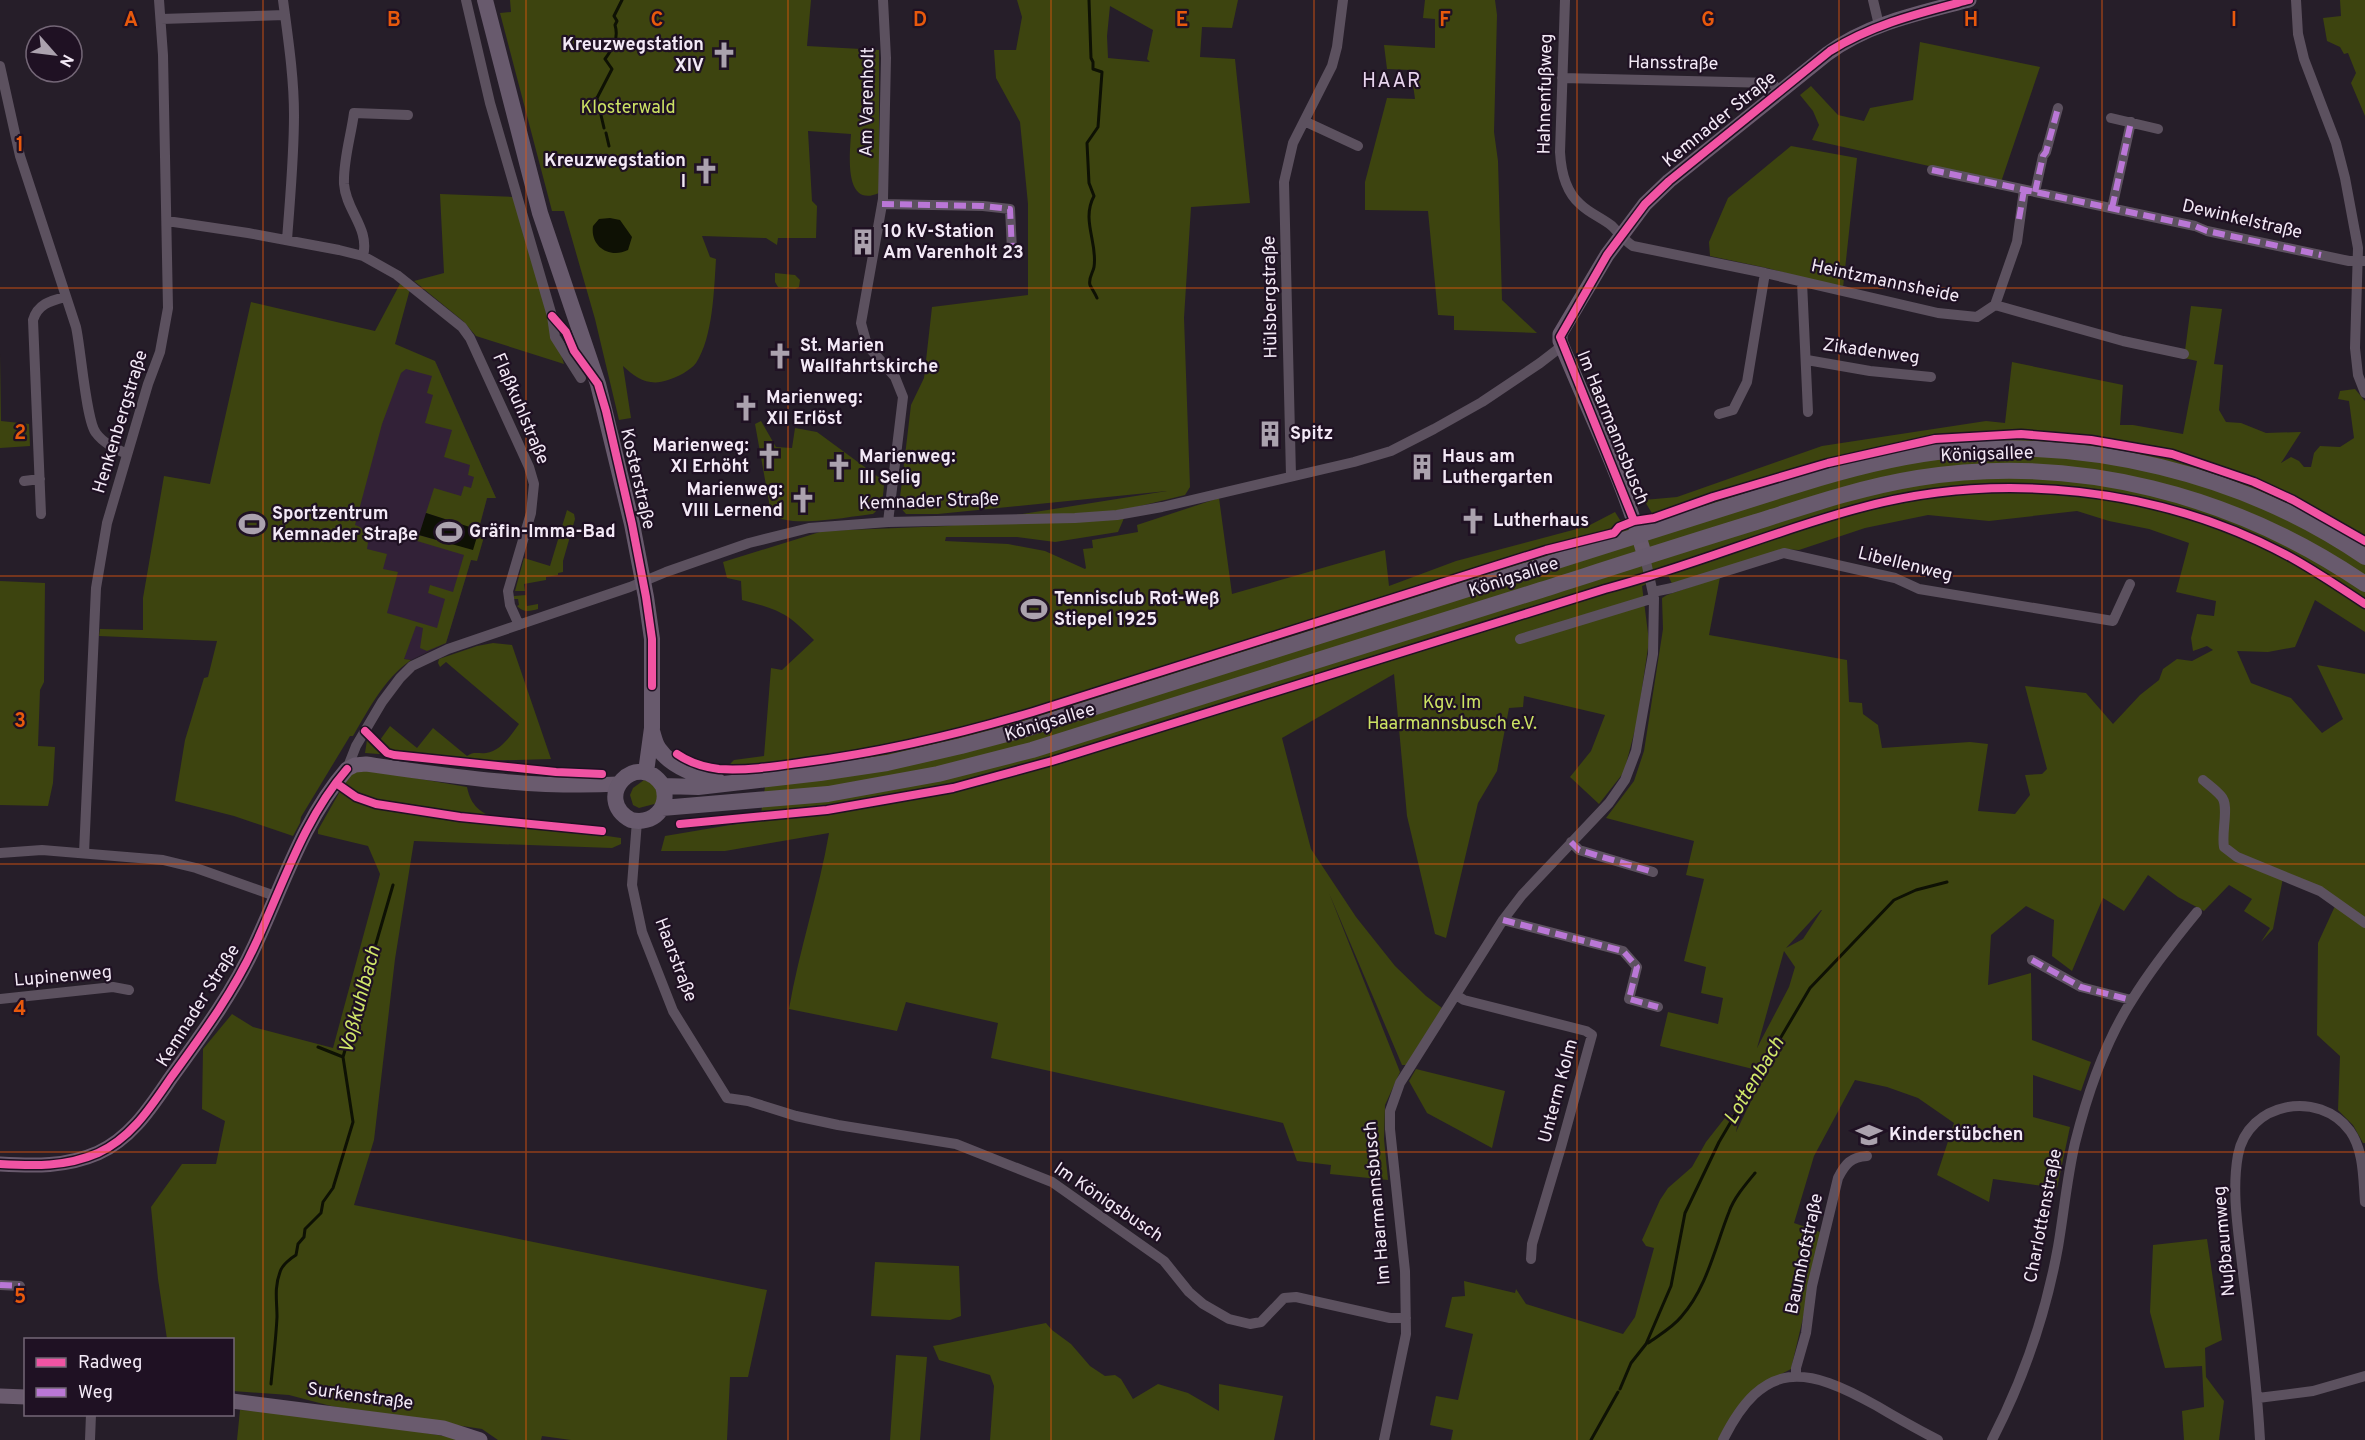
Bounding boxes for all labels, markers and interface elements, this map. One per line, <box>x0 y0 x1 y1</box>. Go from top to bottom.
text: A <box>124 8 138 34</box>
text: B <box>387 8 401 34</box>
text: C <box>651 8 663 34</box>
text: D <box>913 8 927 34</box>
text: E <box>1176 8 1188 34</box>
text: F <box>1439 8 1451 34</box>
text: G <box>1701 8 1715 34</box>
text: H <box>1964 8 1978 34</box>
text: I <box>2231 8 2237 34</box>
north arrow <box>24 24 84 84</box>
street label: Hahnenfußweg <box>1533 33 1559 155</box>
place label: Kreuzwegstation XIV <box>562 34 704 78</box>
church icon: Kreuzwegstation XIV <box>709 40 739 70</box>
street label: Am Varenholt <box>856 47 880 157</box>
text: N <box>54 50 77 70</box>
street label: Hansstraße <box>1628 52 1718 76</box>
street label: Kemnader Straße <box>1658 67 1782 173</box>
district label: HAAR <box>1362 69 1422 95</box>
park label: Klosterwald <box>580 97 676 120</box>
text: 1 <box>16 133 24 159</box>
place label: Kreuzwegstation I <box>544 150 686 194</box>
church icon: Kreuzwegstation I <box>691 156 721 186</box>
street label: Dewinkelstraße <box>2180 195 2304 245</box>
place label: 10 kV-Station Am Varenholt 23 <box>883 221 1024 265</box>
building icon: 10 kV-Station Am Varenholt 23 <box>848 227 878 257</box>
street label: Hülsbergstraße <box>1258 235 1284 359</box>
street label: Heintzmannsheide <box>1809 255 1961 309</box>
street label: Zikadenweg <box>1821 334 1921 370</box>
place label: St. Marien Wallfahrtskirche <box>800 335 938 379</box>
church icon: St. Marien Wallfahrtskirche <box>765 341 795 371</box>
street label: Im Haarmannsbusch <box>1571 347 1653 509</box>
street label: Henkenbergstraße <box>88 348 154 496</box>
street label: Flaßkuhlstraße <box>486 350 554 468</box>
place label: Marienweg: XII Erlöst <box>766 387 863 431</box>
church icon: Marienweg: XII Erlöst <box>731 393 761 423</box>
building icon: Spitz <box>1255 419 1285 449</box>
text: 2 <box>14 421 26 447</box>
place label: Spitz <box>1290 423 1333 446</box>
street label: Kosterstraße <box>614 426 660 532</box>
place label: Marienweg: XI Erhöht <box>652 435 749 479</box>
church icon: Marienweg: XI Erhöht <box>754 441 784 471</box>
street label: Königsallee <box>1940 442 2034 468</box>
place label: Marienweg: III Selig <box>859 446 956 490</box>
place label: Haus am Luthergarten <box>1442 446 1553 490</box>
church icon: Marienweg: III Selig <box>824 452 854 482</box>
building icon: Haus am Luthergarten <box>1407 452 1437 482</box>
place label: Marienweg: VIII Lernend <box>681 479 783 523</box>
church icon: Marienweg: VIII Lernend <box>788 485 818 515</box>
street label: Kemnader Straße <box>858 488 1000 516</box>
place label: Sportzentrum Kemnader Straße <box>272 503 418 547</box>
church icon: Lutherhaus <box>1458 506 1488 536</box>
sports icon: Sportzentrum Kemnader Straße <box>237 509 267 539</box>
place label: Lutherhaus <box>1493 510 1589 533</box>
sports icon: Gräfin-Imma-Bad <box>434 517 464 547</box>
place label: Gräfin-Imma-Bad <box>469 521 616 544</box>
street label: Libellenweg <box>1855 542 1955 588</box>
street label: Königsallee <box>1466 553 1562 603</box>
place label: Tennisclub Rot-Weß Stiepel 1925 <box>1054 588 1219 632</box>
sports icon: Tennisclub Rot-Weß Stiepel 1925 <box>1019 594 1049 624</box>
park label: Kgv. Im Haarmannsbusch e.V. <box>1367 692 1537 736</box>
street label: Königsallee <box>1002 698 1098 748</box>
text: 3 <box>14 709 26 735</box>
street label: Haarstraße <box>648 915 702 1005</box>
street label: Kemnader Straße <box>152 940 246 1072</box>
water label: Voßkuhlbach <box>334 943 388 1057</box>
street label: Lupinenweg <box>13 961 113 993</box>
text: 4 <box>14 997 26 1023</box>
water label: Lottenbach <box>1719 1032 1791 1130</box>
street label: Unterm Kolm <box>1534 1037 1584 1145</box>
street label: Im Haarmannsbusch <box>1359 1120 1397 1286</box>
school or university icon: Kinderstübchen <box>1854 1120 1884 1150</box>
place label: Kinderstübchen <box>1889 1124 2023 1147</box>
street label: Charlottenstraße <box>2020 1147 2068 1285</box>
street label: Im Königsbusch <box>1049 1158 1167 1248</box>
street label: Nußbaumweg <box>2209 1185 2241 1297</box>
street label: Baumhofstraße <box>1781 1192 1829 1316</box>
text: 5 <box>14 1285 26 1311</box>
legend <box>24 1338 234 1416</box>
text: Radweg <box>78 1352 142 1375</box>
street label: Surkenstraße <box>305 1378 415 1416</box>
text: Weg <box>78 1382 113 1405</box>

